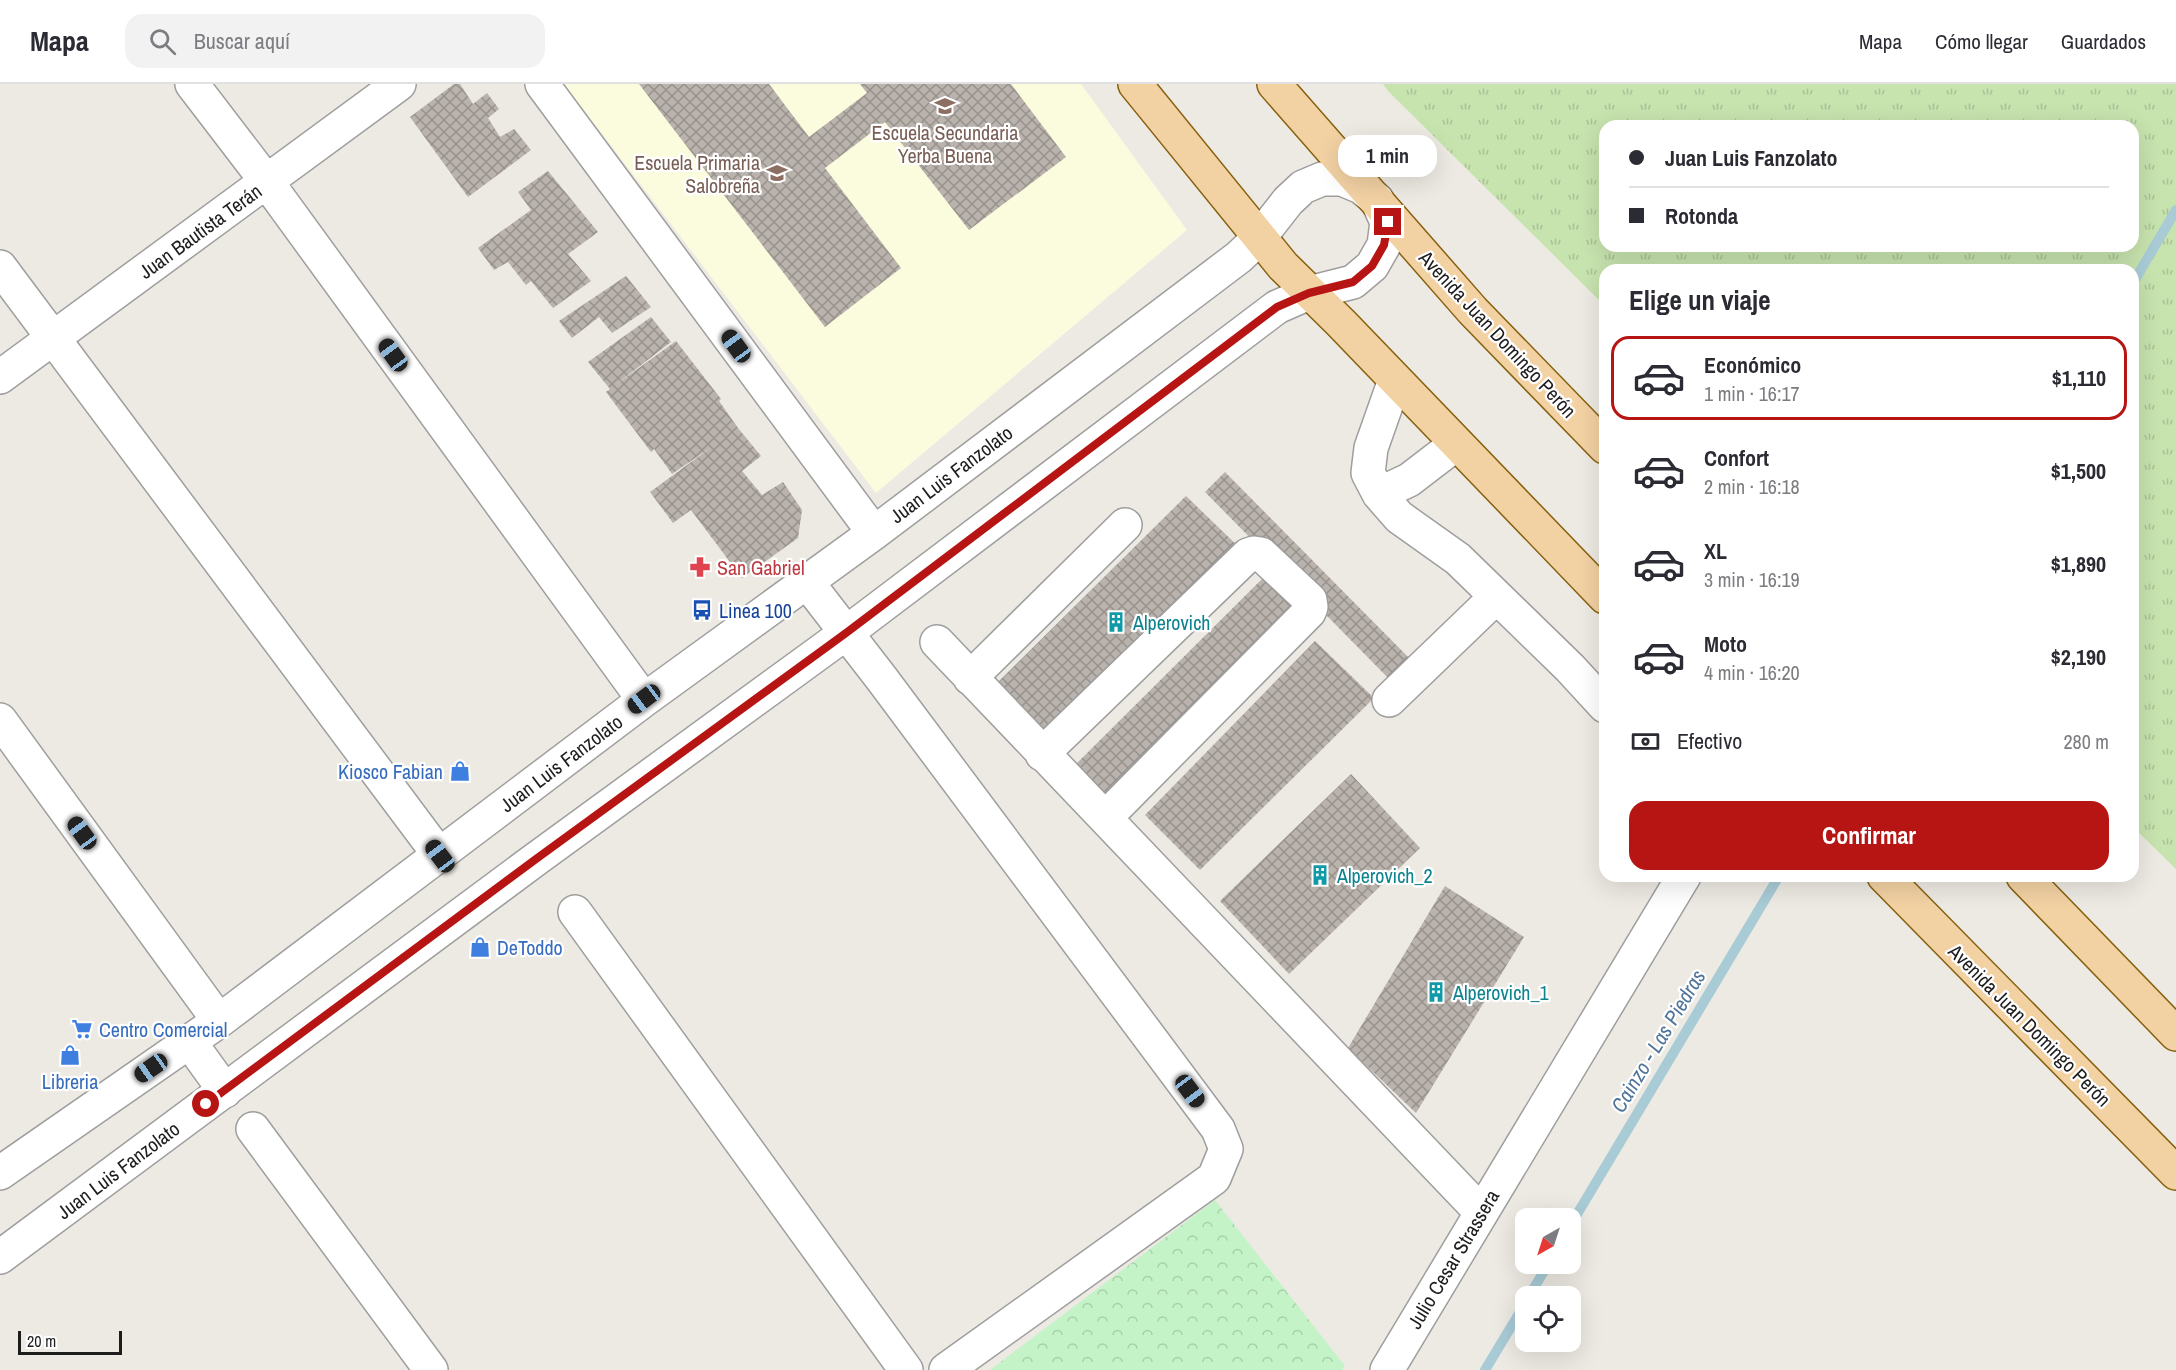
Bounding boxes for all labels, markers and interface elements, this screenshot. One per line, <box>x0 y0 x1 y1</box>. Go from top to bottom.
search box <box>125 14 545 68</box>
text: Mapa <box>30 22 89 60</box>
icon: search <box>146 25 179 58</box>
text: Buscar aquí <box>194 26 290 56</box>
text: Mapa <box>1859 27 1902 56</box>
text: Cómo llegar <box>1935 27 2028 56</box>
text: Guardados <box>2061 27 2146 56</box>
school or university icon: Escuela Secundaria Yerba Buena <box>933 94 957 118</box>
place label: Escuela Secundaria Yerba Buena <box>872 119 1018 169</box>
callout: 1 min <box>1338 135 1438 177</box>
text: 1 min <box>1366 142 1409 169</box>
text: Juan Luis Fanzolato <box>1665 143 1838 173</box>
place label: Escuela Primaria Salobreña <box>634 149 760 199</box>
school or university icon: Escuela Primaria Salobreña <box>765 161 789 185</box>
street label: Juan Bautista Terán <box>133 177 267 285</box>
text: Rotonda <box>1665 201 1738 231</box>
route end <box>1374 208 1401 235</box>
street label: Avenida Juan Domingo Perón <box>1413 244 1583 423</box>
text: Elige un viaje <box>1629 282 1771 318</box>
car <box>718 326 754 366</box>
car <box>375 335 411 375</box>
text: Económico <box>1704 350 1801 380</box>
icon: car <box>1632 351 1686 405</box>
text: $1,110 <box>2052 363 2106 393</box>
text: 1 min · 16:17 <box>1704 380 1800 407</box>
street label: Juan Luis Fanzolato <box>884 419 1018 529</box>
text: Confort <box>1704 443 1769 473</box>
icon: car <box>1632 444 1686 498</box>
text: $1,500 <box>2051 456 2106 486</box>
text: 2 min · 16:18 <box>1704 473 1800 500</box>
text: XL <box>1704 536 1727 566</box>
icon: car <box>1632 537 1686 591</box>
text: $1,890 <box>2051 549 2106 579</box>
place label: San Gabriel <box>717 554 805 581</box>
pharmacy icon: San Gabriel <box>688 555 712 579</box>
text: 3 min · 16:19 <box>1704 566 1800 593</box>
place label: Linea 100 <box>719 597 792 624</box>
bus stop icon: Linea 100 <box>690 598 714 622</box>
place label: Alperovich <box>1132 609 1210 636</box>
building icon: Alperovich <box>1104 610 1128 634</box>
text: Moto <box>1704 629 1747 659</box>
icon: car <box>1632 630 1686 684</box>
text: $2,190 <box>2051 642 2106 672</box>
text: 4 min · 16:20 <box>1704 659 1800 686</box>
car <box>624 681 664 717</box>
street label: Juan Luis Fanzolato <box>494 708 628 818</box>
icon: cash <box>1629 725 1662 758</box>
text: Efectivo <box>1677 726 1742 756</box>
text: 280 m <box>2063 728 2109 755</box>
place label: Kiosco Fabian <box>338 758 443 785</box>
shop icon: Kiosco Fabian <box>448 759 472 783</box>
button: Confirmar <box>1629 801 2109 870</box>
car <box>64 813 100 853</box>
car <box>422 836 458 876</box>
place label: Alperovich_2 <box>1336 862 1433 889</box>
building icon: Alperovich_2 <box>1308 863 1332 887</box>
place label: DeToddo <box>497 934 563 961</box>
shop icon: DeToddo <box>468 935 492 959</box>
street label: Avenida Juan Domingo Perón <box>1942 937 2117 1112</box>
water label: Cainzo - Las Piedras <box>1604 964 1712 1118</box>
place label: Alperovich_1 <box>1452 979 1549 1006</box>
building icon: Alperovich_1 <box>1424 980 1448 1004</box>
place label: Centro Comercial <box>99 1016 228 1043</box>
supermarket icon: Centro Comercial <box>70 1017 94 1041</box>
shop icon: Libreria <box>58 1043 82 1067</box>
car <box>131 1050 171 1086</box>
place label: Libreria <box>42 1068 98 1095</box>
car <box>1172 1071 1208 1111</box>
route start <box>192 1090 219 1117</box>
street label: Juan Luis Fanzolato <box>51 1115 185 1225</box>
street label: Julio Cesar Strassera <box>1401 1184 1505 1334</box>
north arrow <box>1515 1208 1581 1274</box>
map controls <box>1515 1208 1581 1352</box>
button: locate <box>1515 1286 1581 1352</box>
scale bar <box>18 1328 122 1356</box>
text: 20 m <box>27 1330 56 1352</box>

